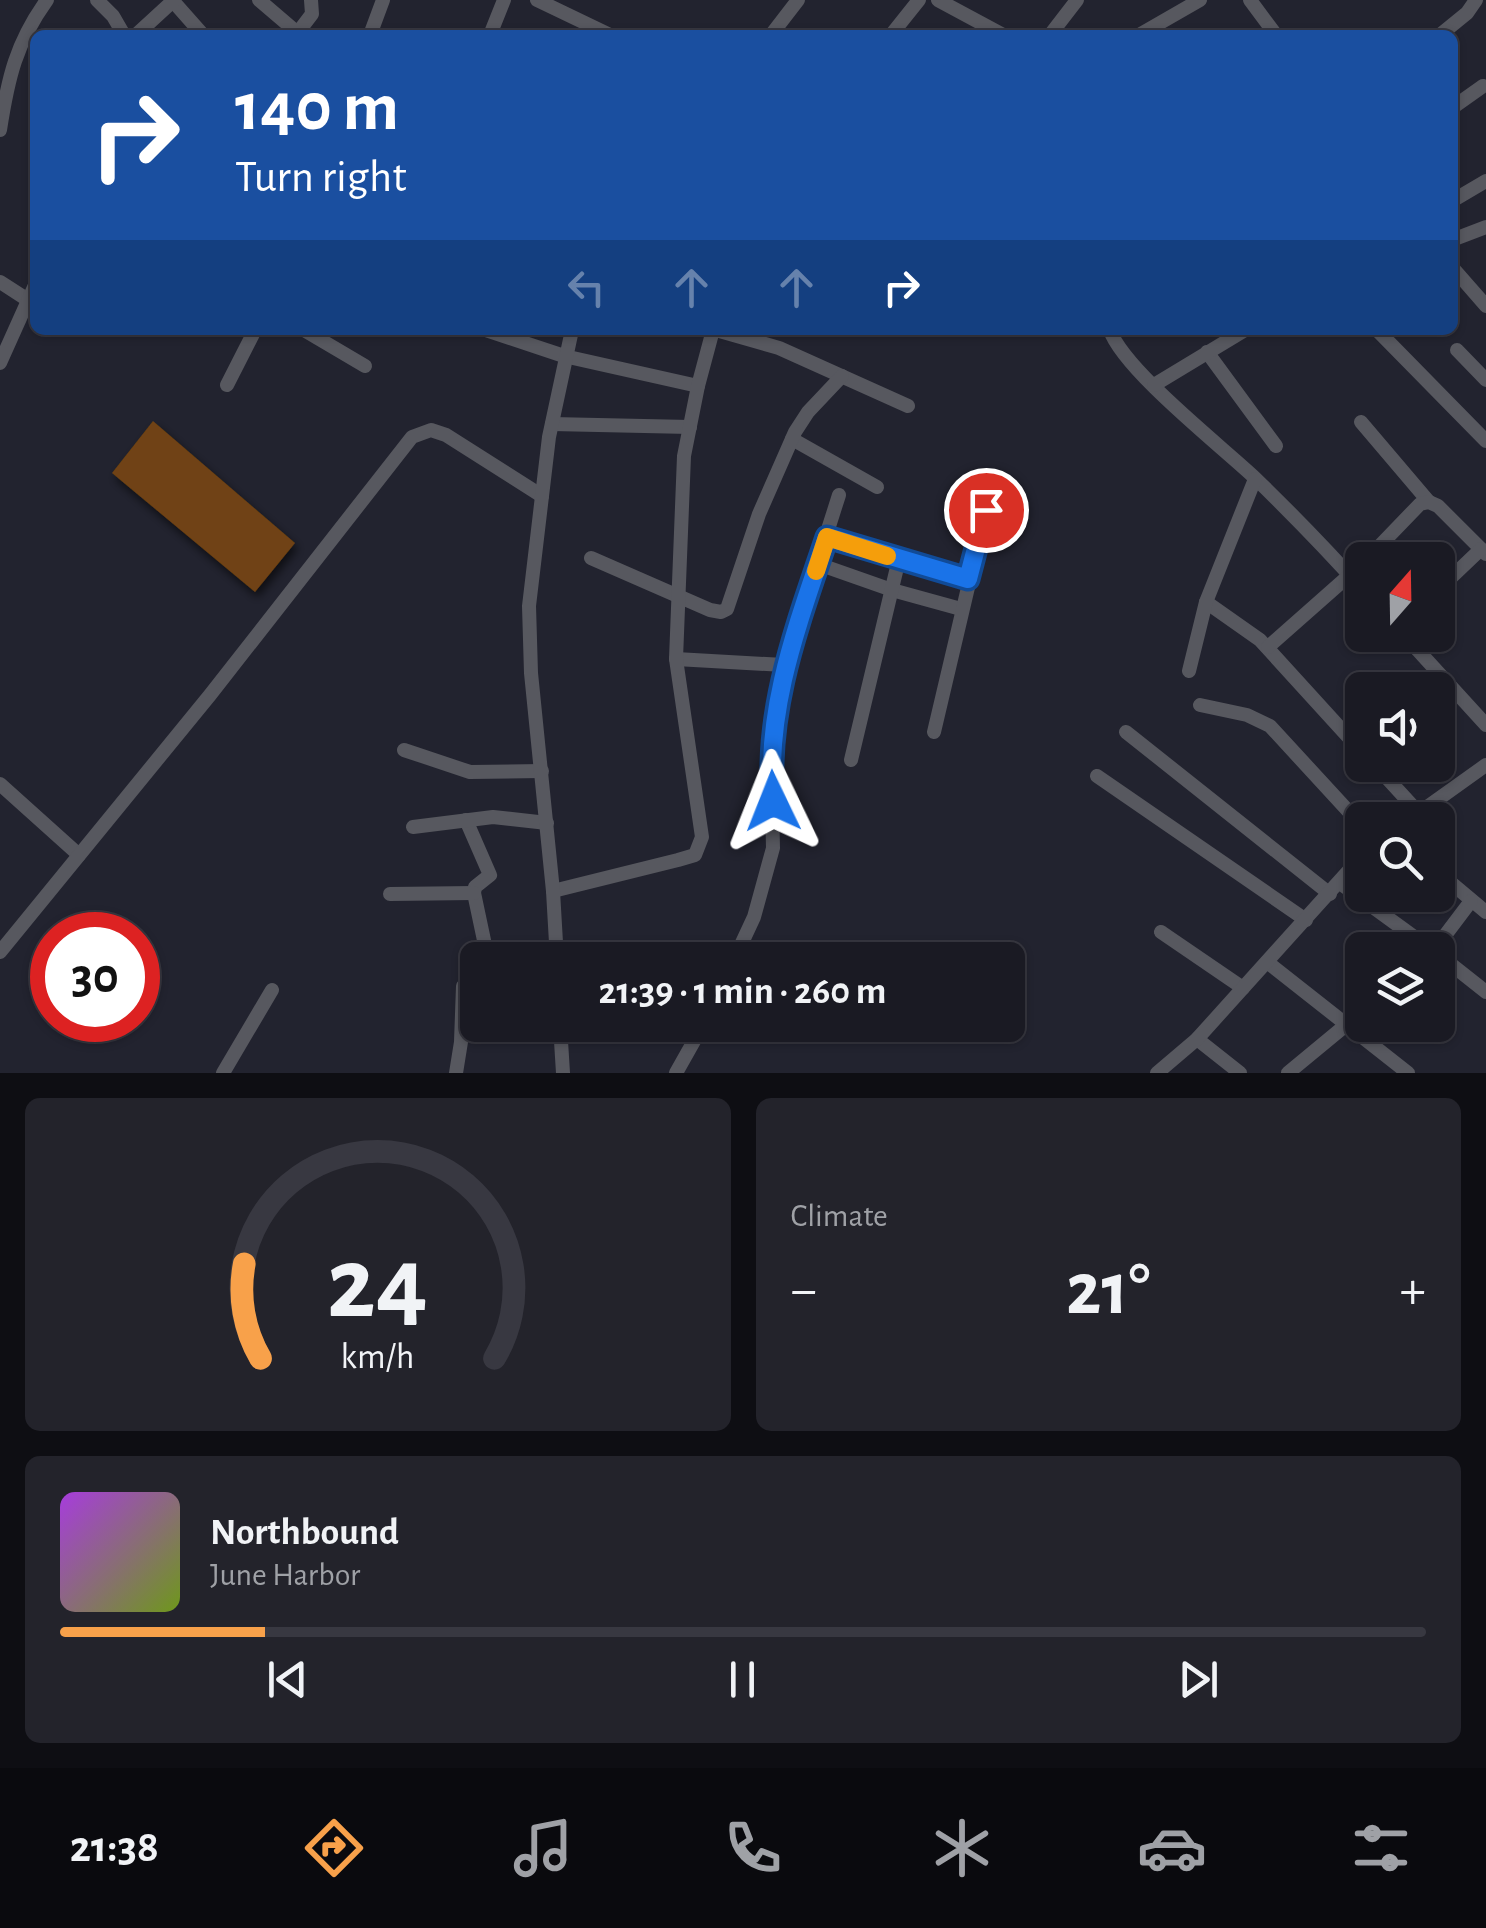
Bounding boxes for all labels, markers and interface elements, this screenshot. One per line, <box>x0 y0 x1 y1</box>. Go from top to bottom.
icon: right <box>70 70 200 200</box>
text: 140 m <box>235 73 399 143</box>
text: Turn right <box>235 155 407 200</box>
icon: left <box>559 260 614 315</box>
icon: ahead <box>664 260 719 315</box>
icon: ahead <box>769 260 824 315</box>
icon: right <box>874 260 929 315</box>
pin <box>944 468 1029 553</box>
icon: arrive <box>959 483 1014 538</box>
north arrow <box>1345 542 1455 652</box>
map controls <box>1345 542 1455 1042</box>
button: sound <box>1345 672 1455 782</box>
position arrow <box>721 749 825 853</box>
button: search <box>1345 802 1455 912</box>
speed limit sign: 30 <box>30 912 160 1042</box>
button: layers <box>1345 932 1455 1042</box>
text: 21:39 · 1 min · 260 m <box>599 973 886 1011</box>
text: Climate <box>791 1200 888 1232</box>
text: 24 <box>327 1233 428 1337</box>
text: 21° <box>1066 1253 1150 1328</box>
text: − <box>791 1263 817 1318</box>
text: + <box>1400 1263 1426 1318</box>
text: km/h <box>341 1339 415 1375</box>
text: Northbound <box>210 1514 399 1552</box>
text: June Harbor <box>210 1559 360 1591</box>
icon: previous <box>260 1652 315 1707</box>
icon: pause <box>715 1652 770 1707</box>
icon: next <box>1171 1652 1226 1707</box>
icon: directions <box>299 1813 369 1883</box>
icon: music <box>508 1813 578 1883</box>
icon: phone <box>718 1813 788 1883</box>
icon: climate <box>927 1813 997 1883</box>
icon: car <box>1137 1813 1207 1883</box>
icon: filters <box>1346 1813 1416 1883</box>
text: 21:38 <box>70 1825 159 1870</box>

